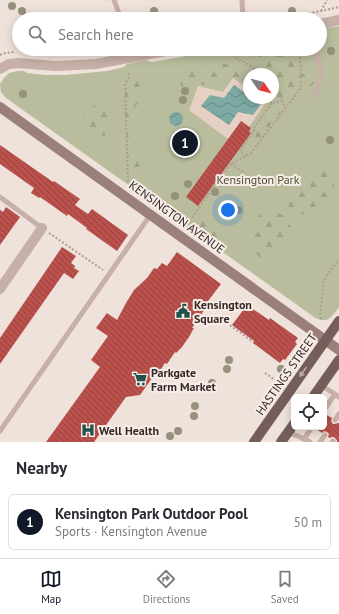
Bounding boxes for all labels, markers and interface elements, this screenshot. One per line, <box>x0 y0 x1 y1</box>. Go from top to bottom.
search box <box>12 12 327 56</box>
icon: search <box>26 23 48 45</box>
text: Search here <box>58 25 134 44</box>
north arrow <box>243 68 279 104</box>
pin: 1 <box>172 128 198 158</box>
park label: Kensington Park <box>217 172 300 187</box>
street label: KENSINGTON AVENUE <box>126 177 228 257</box>
your location <box>218 200 238 220</box>
place label: Kensington Square <box>194 297 252 326</box>
public building icon: Kensington Square <box>175 303 191 319</box>
street label: HASTINGS STREET <box>252 330 320 418</box>
place label: Parkgate Farm Market <box>151 365 217 394</box>
one-way arrow <box>299 366 307 377</box>
supermarket icon: Parkgate Farm Market <box>132 371 148 387</box>
map controls <box>291 394 327 430</box>
button: locate <box>291 394 327 430</box>
hospital icon: Well Health <box>80 422 96 438</box>
place label: Well Health <box>99 423 159 438</box>
text: Nearby <box>16 457 67 479</box>
text: Kensington Park Outdoor Pool <box>55 504 248 523</box>
text: 1 <box>26 514 34 531</box>
text: 50 m <box>294 514 322 531</box>
text: Sports · Kensington Avenue <box>55 523 207 540</box>
tab: Map <box>40 568 62 606</box>
tab: Directions <box>143 568 190 606</box>
tab: Saved <box>271 568 299 606</box>

